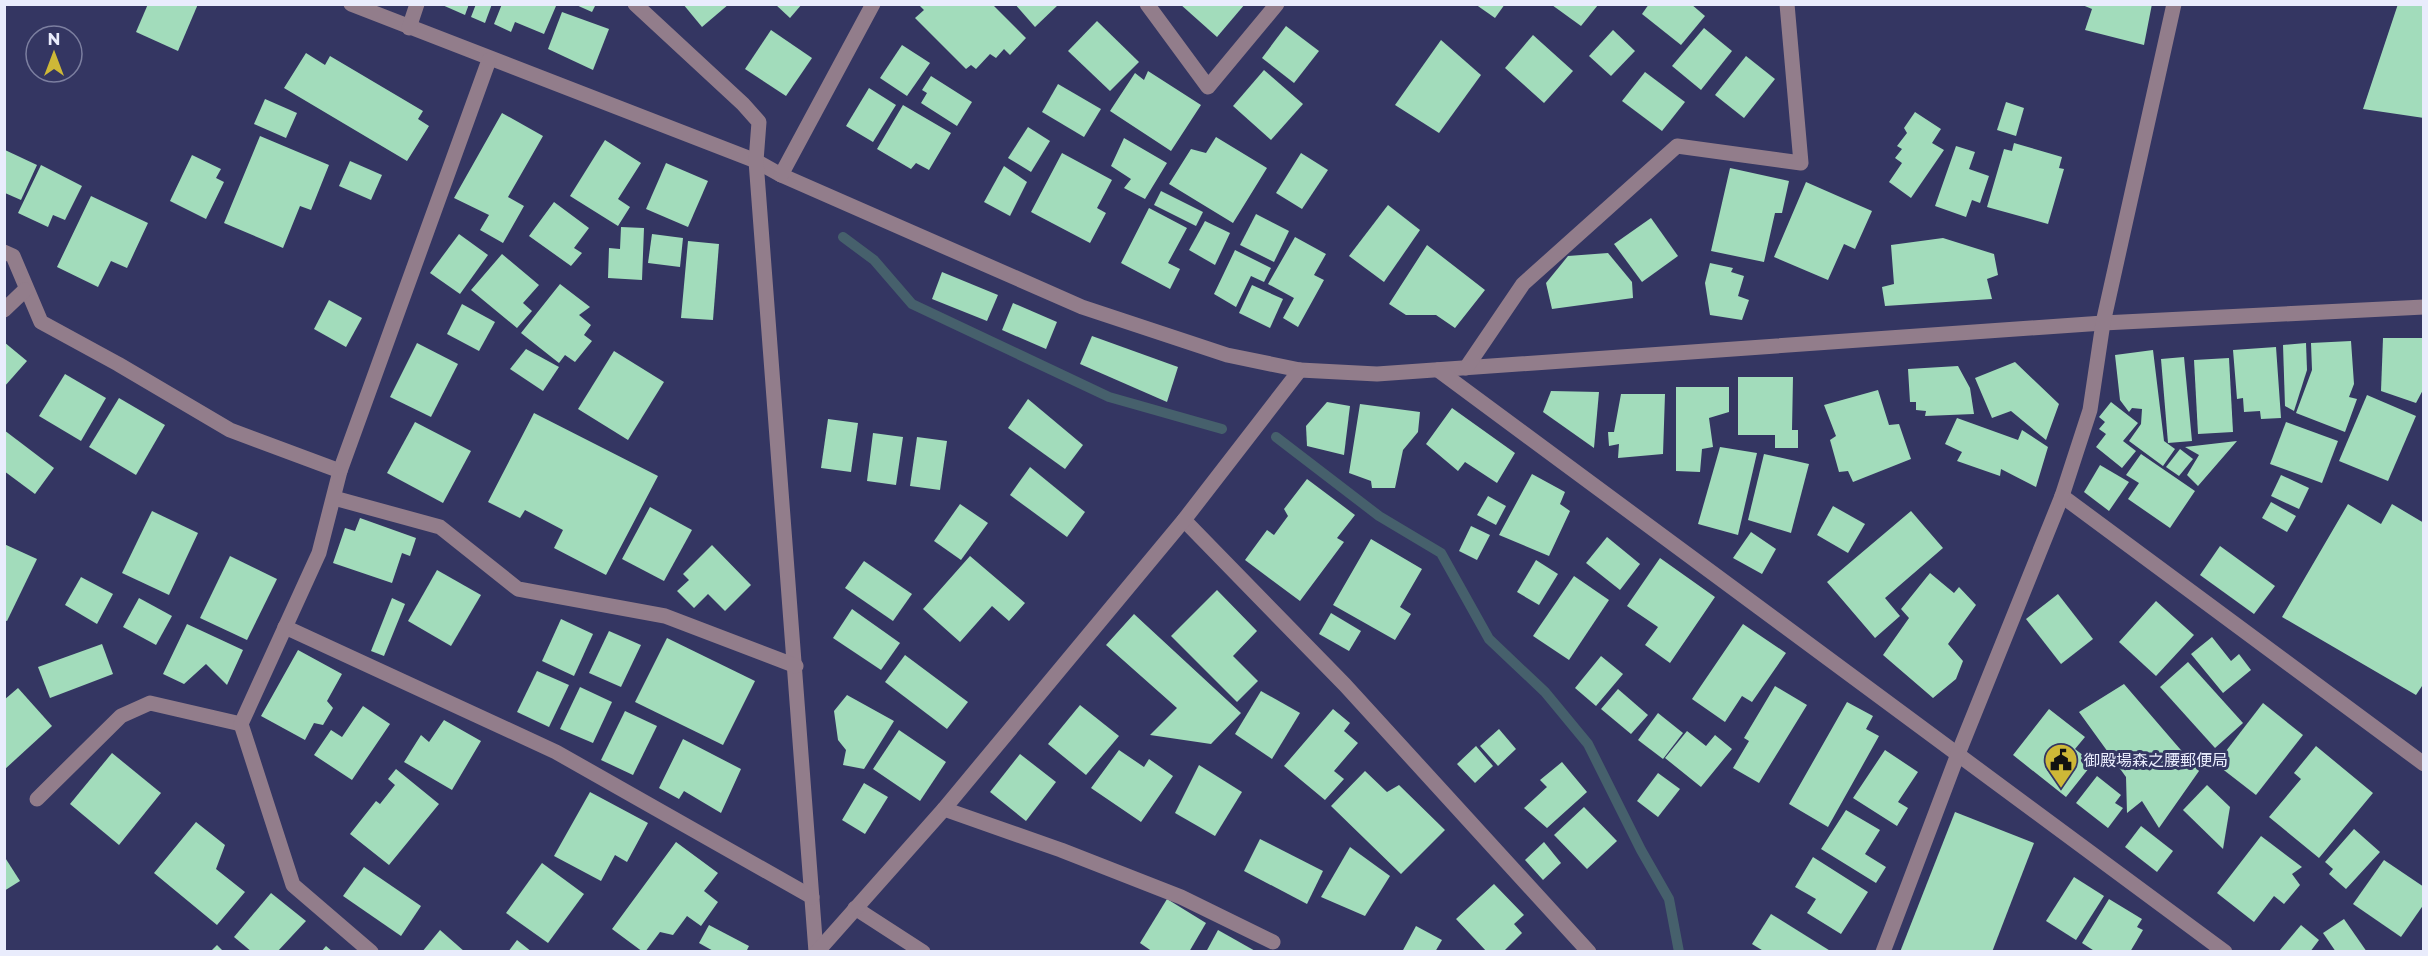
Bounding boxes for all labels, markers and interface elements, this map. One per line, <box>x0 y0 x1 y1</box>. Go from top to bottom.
north arrow <box>24 24 84 84</box>
text: N <box>48 30 60 49</box>
public building icon: 御殿場森之腰郵便局 <box>2043 742 2079 789</box>
place label: 御殿場森之腰郵便局 <box>2084 751 2228 770</box>

